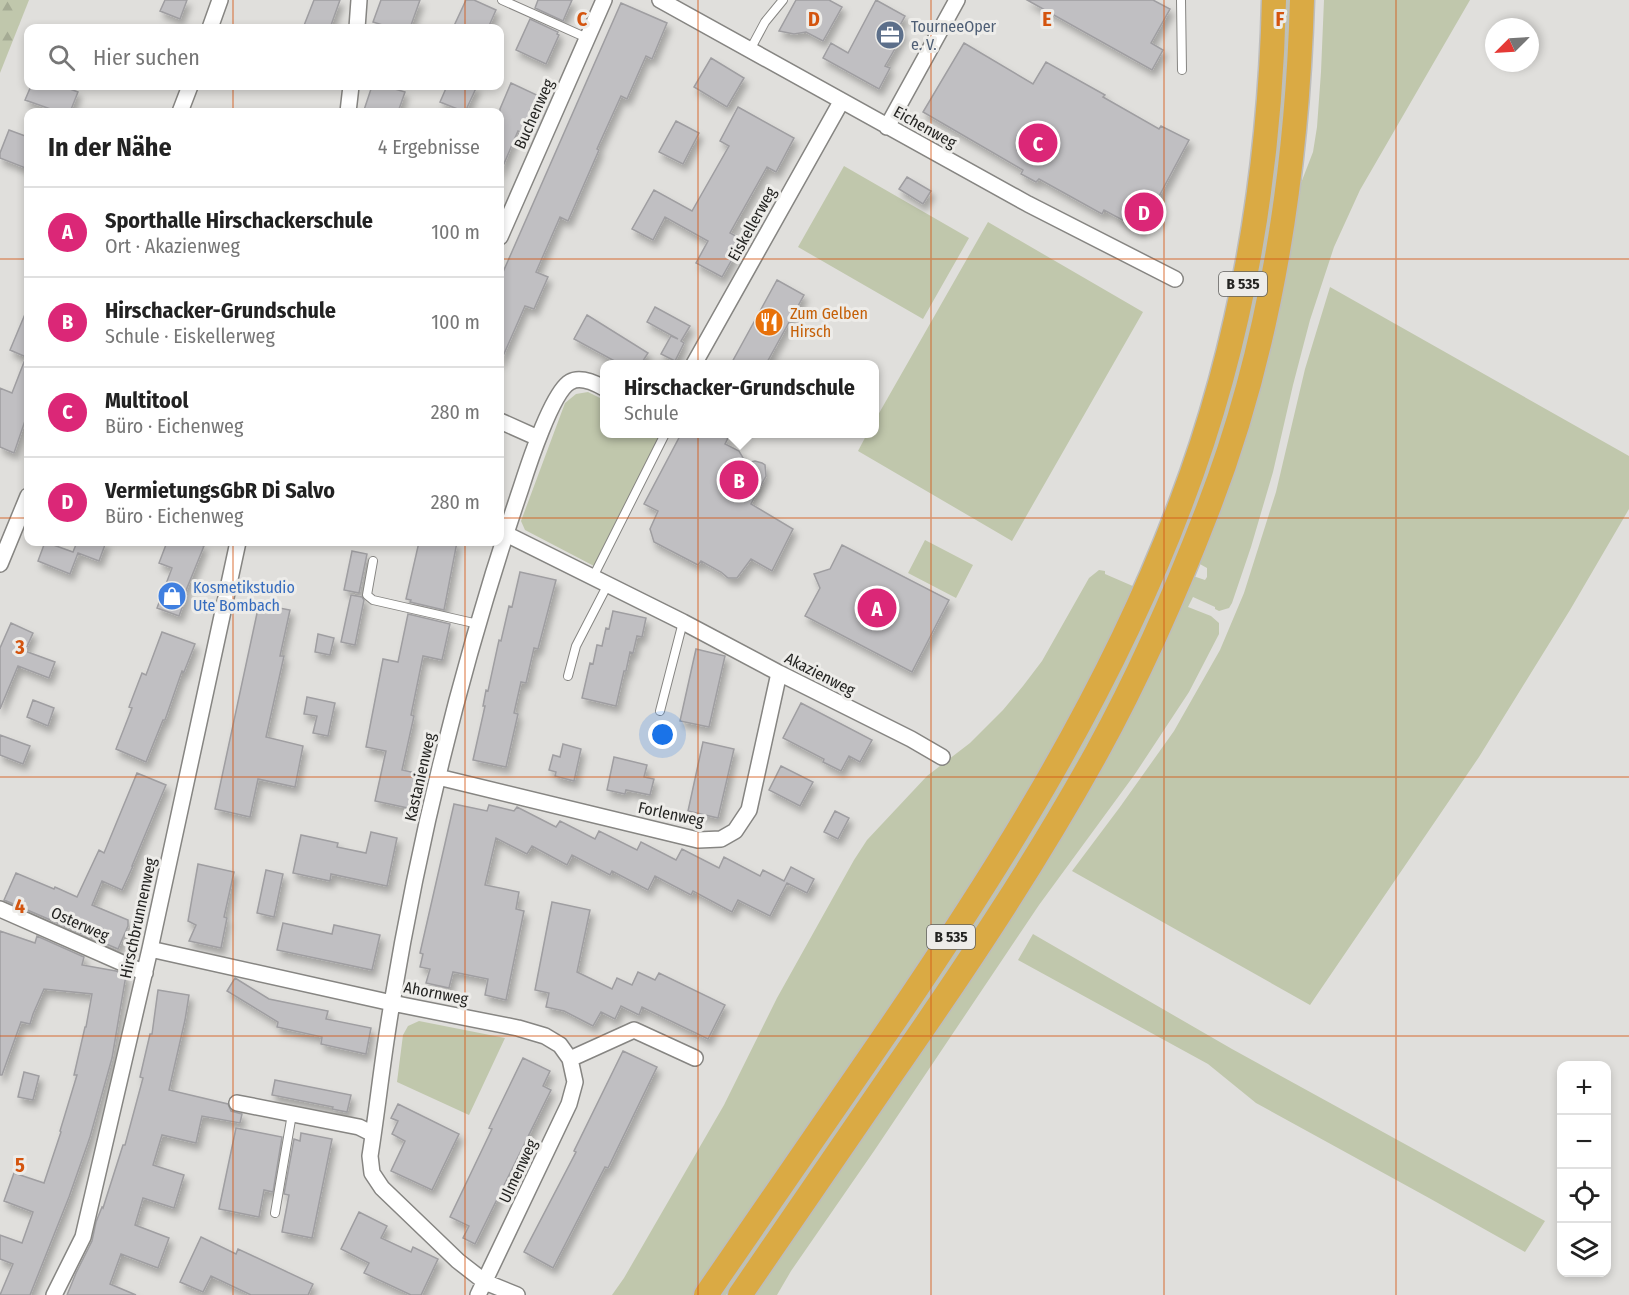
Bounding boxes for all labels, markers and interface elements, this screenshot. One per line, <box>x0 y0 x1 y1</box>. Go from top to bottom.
text: C <box>577 7 588 31</box>
text: D <box>808 7 820 31</box>
text: E <box>1042 7 1052 31</box>
text: F <box>1276 7 1285 31</box>
place label: TourneeOper e. V. <box>911 17 997 54</box>
north arrow <box>1485 18 1539 72</box>
office icon: TourneeOper e. V. <box>874 19 906 51</box>
search box <box>24 24 504 90</box>
icon: search <box>45 41 78 74</box>
text: Hier suchen <box>93 44 200 71</box>
street label: Buchenweg <box>510 76 558 152</box>
street label: Eichenweg <box>890 102 960 152</box>
pin: C <box>1018 120 1058 166</box>
text: In der Nähe <box>48 132 172 163</box>
text: 4 Ergebnisse <box>378 135 480 159</box>
street label: Eiskellerweg <box>724 183 780 264</box>
pin: D <box>1124 190 1164 234</box>
text: Sporthalle Hirschackerschule <box>105 207 373 234</box>
text: A <box>62 220 73 244</box>
text: 100 m <box>431 220 480 244</box>
text: Ort · Akazienweg <box>105 234 240 258</box>
road number: B 535 <box>1219 272 1267 296</box>
text: Hirschacker-Grundschule <box>105 297 336 324</box>
place label: Zum Gelben Hirsch <box>790 304 868 341</box>
restaurant icon: Zum Gelben Hirsch <box>753 306 785 338</box>
text: B <box>62 310 73 334</box>
text: 100 m <box>431 310 480 334</box>
text: Schule · Eiskellerweg <box>105 324 275 348</box>
popup <box>600 360 879 438</box>
text: Hirschacker-Grundschule <box>624 374 855 401</box>
text: Multitool <box>105 387 189 414</box>
text: C <box>62 400 73 424</box>
text: 280 m <box>431 400 480 424</box>
text: Schule <box>624 401 679 425</box>
text: Büro · Eichenweg <box>105 414 243 438</box>
pin: B <box>720 458 758 502</box>
text: VermietungsGbR Di Salvo <box>105 477 335 504</box>
text: D <box>62 490 73 514</box>
text: 280 m <box>431 490 480 514</box>
text: Büro · Eichenweg <box>105 504 243 528</box>
place label: Kosmetikstudio Ute Bombach <box>193 578 295 615</box>
shop icon: Kosmetikstudio Ute Bombach <box>156 580 188 612</box>
pin: A <box>858 586 896 630</box>
text: 3 <box>14 635 25 659</box>
street label: Akazienweg <box>782 648 859 700</box>
your location <box>648 720 677 749</box>
street label: Kastanienweg <box>401 730 440 823</box>
street label: Forlenweg <box>636 798 706 830</box>
street label: Hirschbrunnenweg <box>116 856 160 980</box>
text: 4 <box>15 894 25 918</box>
street label: Osterweg <box>48 903 112 945</box>
road number: B 535 <box>927 925 975 949</box>
street label: Ahornweg <box>402 977 470 1009</box>
map controls <box>1557 1061 1611 1277</box>
button: + <box>1557 1061 1611 1115</box>
button: − <box>1557 1115 1611 1169</box>
street label: Ulmenweg <box>495 1136 541 1206</box>
text: 5 <box>15 1153 25 1177</box>
button: locate <box>1557 1169 1611 1223</box>
button: layers <box>1557 1223 1611 1277</box>

